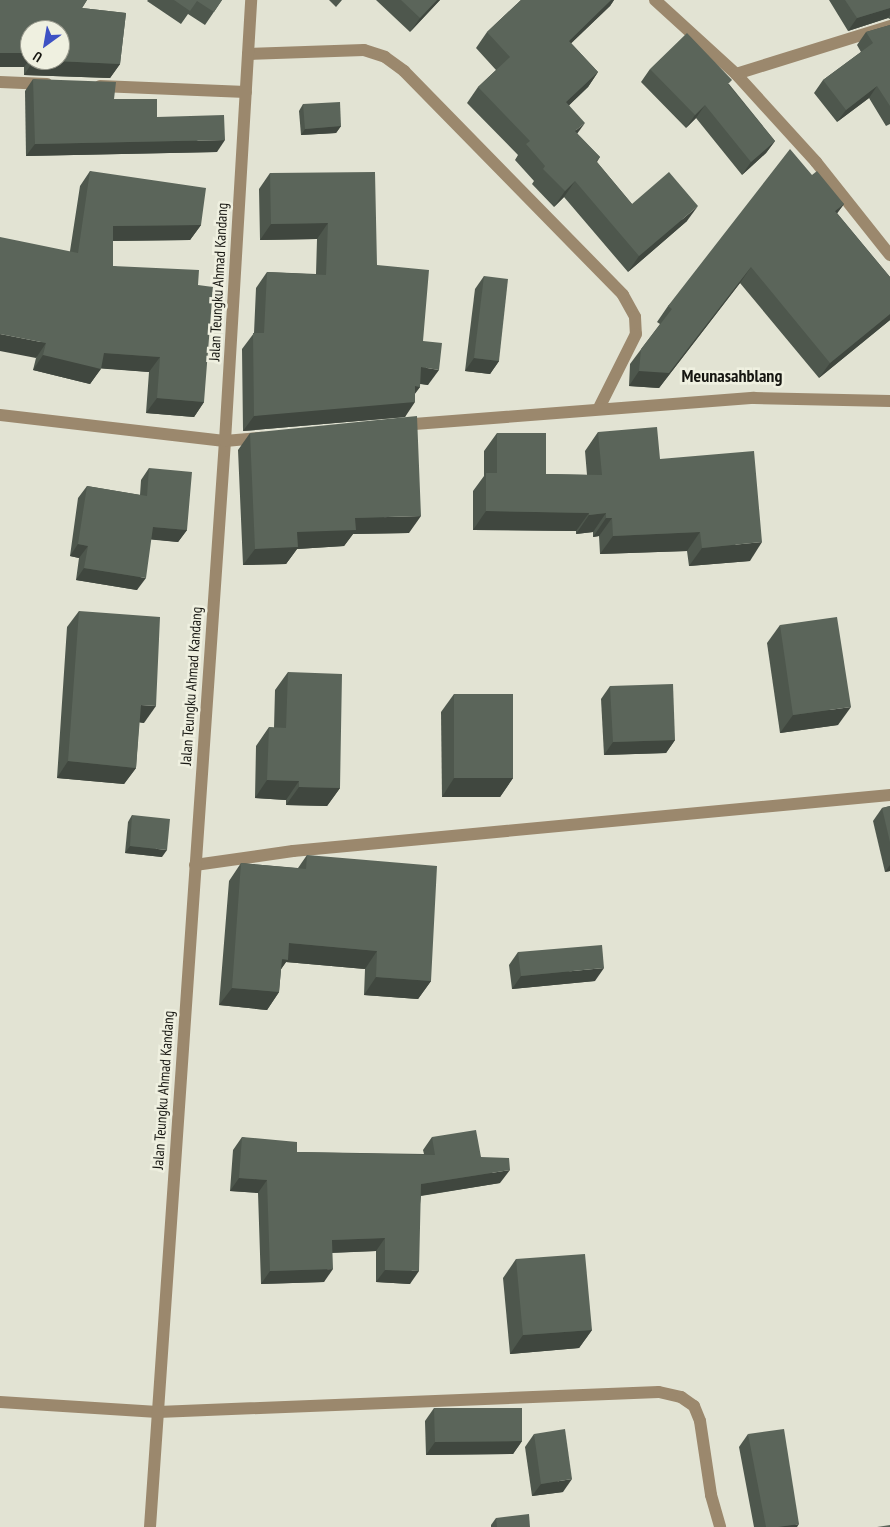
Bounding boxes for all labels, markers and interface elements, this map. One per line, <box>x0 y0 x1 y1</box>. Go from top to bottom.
north arrow <box>20 20 70 70</box>
text: U <box>30 47 45 66</box>
street label: Jalan Teungku Ahmad Kandang <box>205 202 231 362</box>
district label: Meunasahblang <box>682 365 782 387</box>
street label: Jalan Teungku Ahmad Kandang <box>176 606 206 766</box>
street label: Jalan Teungku Ahmad Kandang <box>148 1010 178 1170</box>

